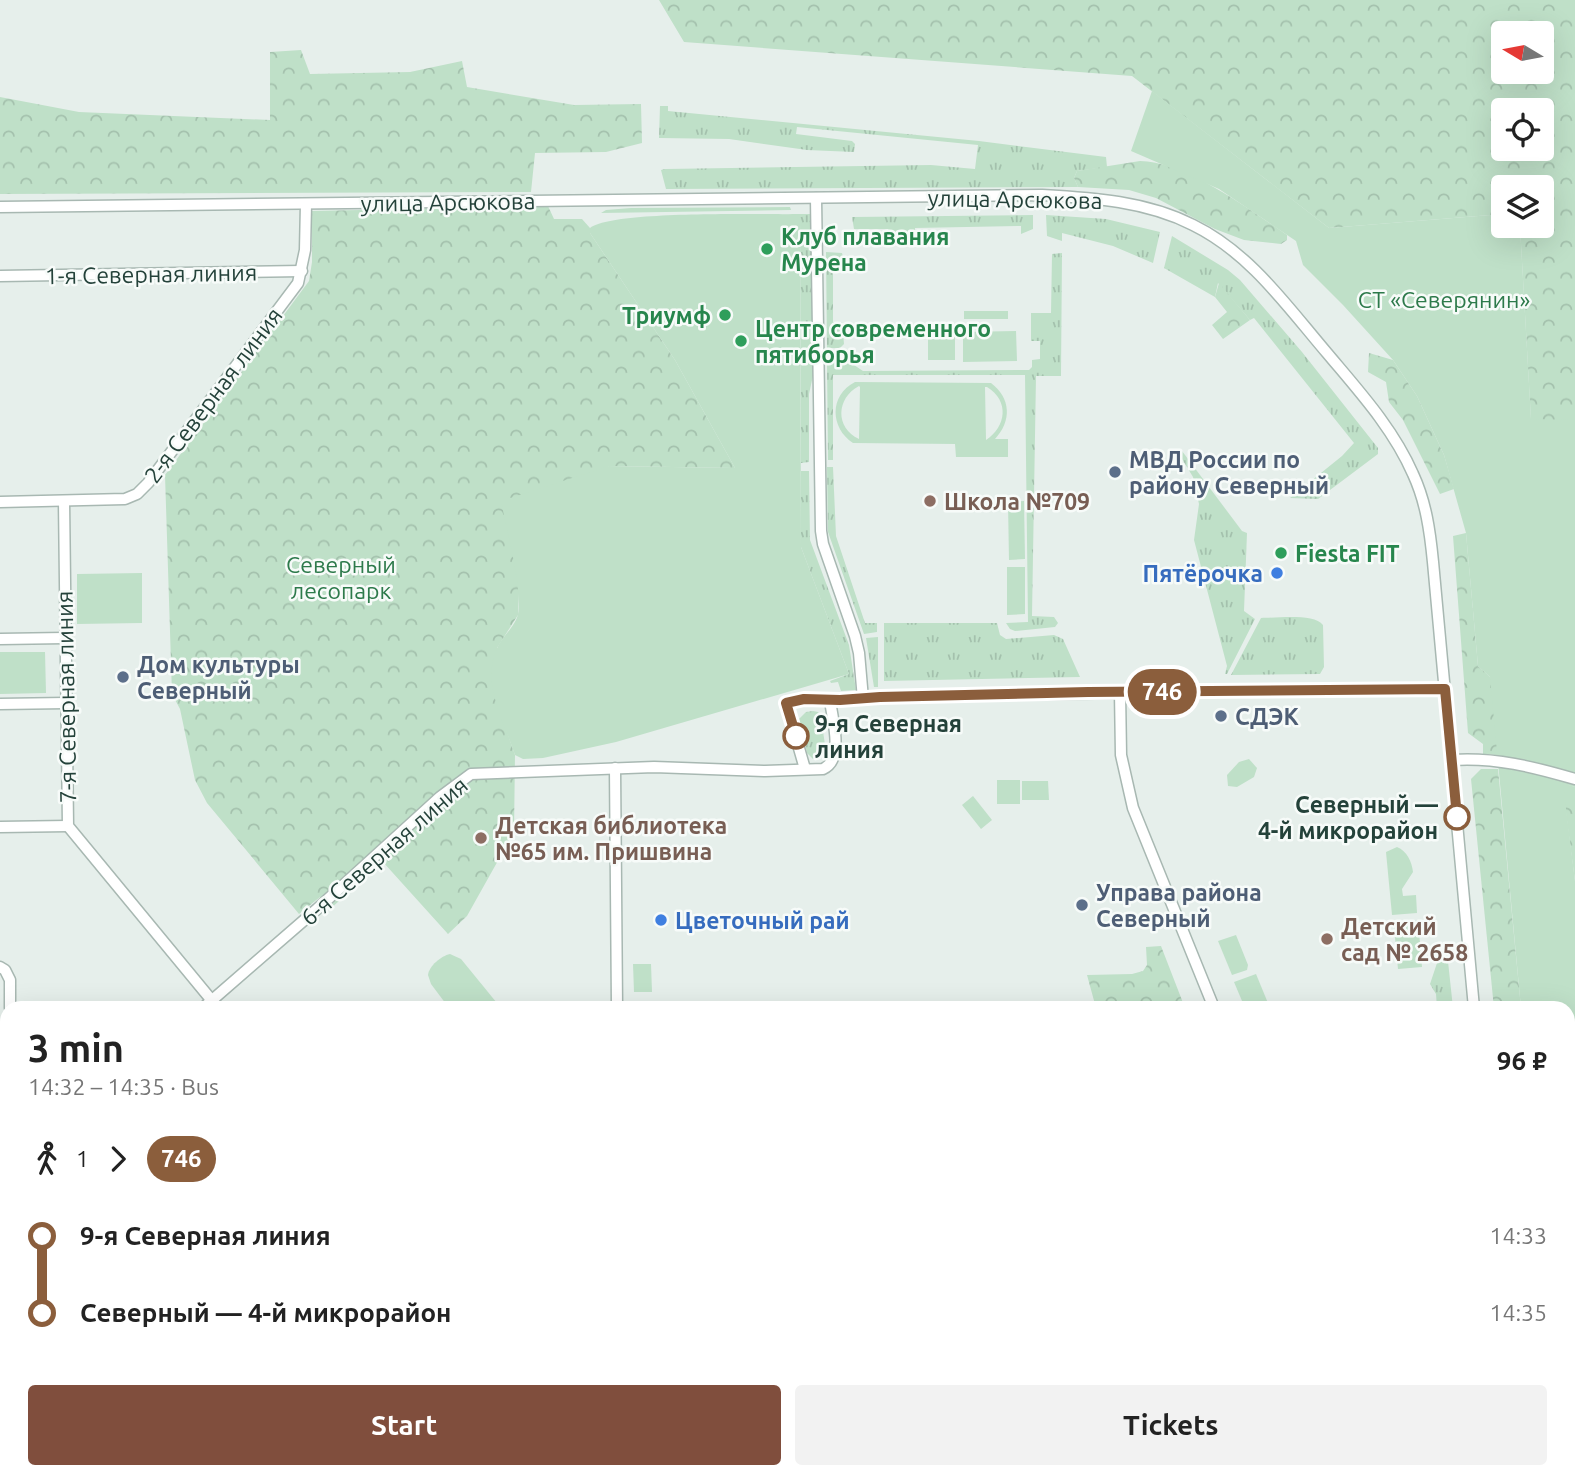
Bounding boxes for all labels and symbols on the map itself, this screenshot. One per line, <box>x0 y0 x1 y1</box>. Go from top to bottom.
north arrow <box>1491 21 1554 84</box>
street label: улица Арсюкова <box>927 185 1103 213</box>
street label: улица Арсюкова <box>360 188 536 216</box>
place label: Клуб плавания Мурена <box>781 224 949 275</box>
marker: Клуб плавания Мурена <box>759 241 775 257</box>
street label: 1-я Северная линия <box>45 260 257 288</box>
park label: СТ «Северянин» <box>1358 287 1530 312</box>
street label: 2-я Северная линия <box>139 303 287 487</box>
place label: Триумф <box>622 303 711 328</box>
marker: Триумф <box>717 307 733 323</box>
place label: Центр современного пятиборья <box>755 316 991 367</box>
marker: Центр современного пятиборья <box>733 333 749 349</box>
place label: МВД России по району Северный <box>1129 447 1329 498</box>
marker: МВД России по району Северный <box>1107 464 1123 480</box>
place label: Школа №709 <box>944 489 1090 514</box>
marker: Школа №709 <box>922 493 938 509</box>
place label: Fiesta FIT <box>1295 541 1400 566</box>
marker: Fiesta FIT <box>1273 545 1289 561</box>
park label: Северный лесопарк <box>286 552 396 603</box>
place label: Пятёрочка <box>1143 561 1263 586</box>
marker: Пятёрочка <box>1269 565 1285 581</box>
street label: 7-я Северная линия <box>52 591 80 803</box>
place label: Дом культуры Северный <box>137 652 300 703</box>
marker: Дом культуры Северный <box>115 669 131 685</box>
line badge: 746 <box>1122 669 1202 715</box>
place label: СДЭК <box>1235 704 1300 729</box>
marker: СДЭК <box>1213 708 1229 724</box>
place label: 9-я Северная линия <box>815 711 962 762</box>
marker: 9-я Северная линия <box>783 723 809 749</box>
street label: 6-я Северная линия <box>296 772 472 930</box>
place label: Северный — 4-й микрорайон <box>1258 792 1438 843</box>
marker: Северный — 4-й микрорайон <box>1444 804 1470 830</box>
place label: Детская библиотека №65 им. Пришвина <box>495 813 727 864</box>
marker: Детская библиотека №65 им. Пришвина <box>473 830 489 846</box>
place label: Управа района Северный <box>1096 880 1262 931</box>
marker: Управа района Северный <box>1074 897 1090 913</box>
place label: Цветочный рай <box>675 908 850 933</box>
marker: Цветочный рай <box>653 912 669 928</box>
place label: Детский сад № 2658 <box>1341 914 1468 965</box>
marker: Детский сад № 2658 <box>1319 931 1335 947</box>

